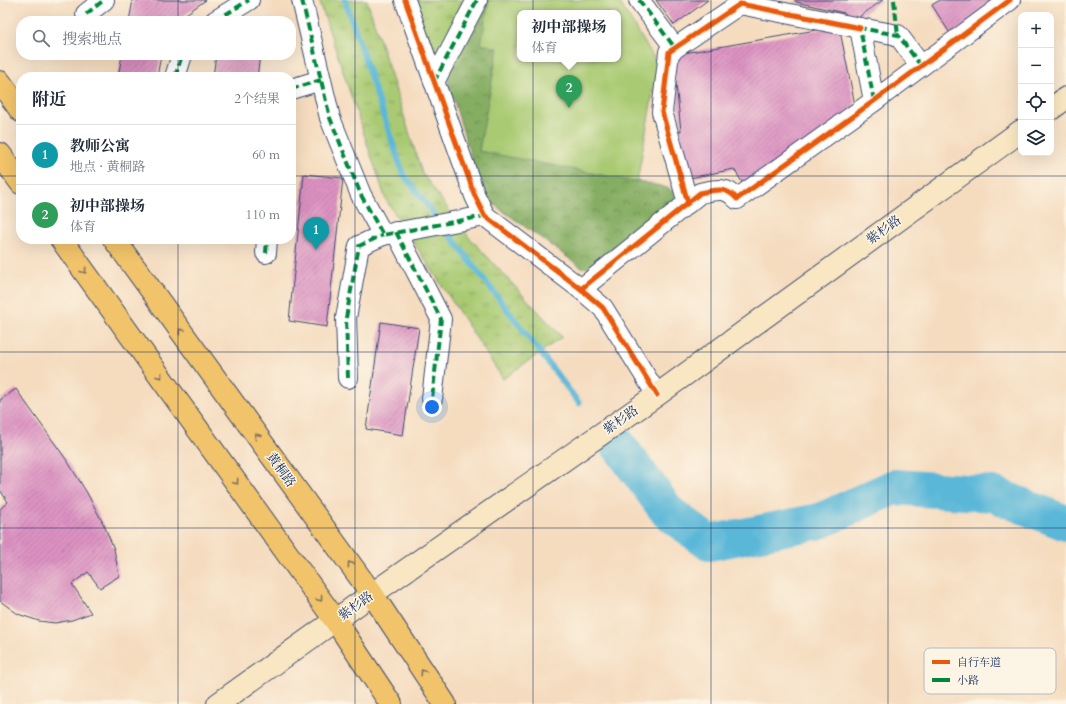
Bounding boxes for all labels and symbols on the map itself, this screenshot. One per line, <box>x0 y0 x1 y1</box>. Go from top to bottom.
pin: 2 <box>556 75 582 108</box>
street label: 紫杉路 <box>863 211 905 249</box>
pin: 1 <box>303 217 329 250</box>
one-way arrow <box>79 266 86 273</box>
one-way arrow <box>178 328 186 335</box>
one-way arrow <box>155 372 162 379</box>
your location <box>422 397 442 417</box>
street label: 紫杉路 <box>600 401 642 439</box>
one-way arrow <box>255 434 262 441</box>
street label: 黄桐路 <box>262 449 300 491</box>
one-way arrow <box>231 477 238 484</box>
one-way arrow <box>348 562 355 569</box>
street label: 紫杉路 <box>335 587 377 625</box>
one-way arrow <box>315 594 322 601</box>
legend <box>924 648 1056 694</box>
text: 自行车道 <box>957 655 1001 670</box>
one-way arrow <box>421 669 428 676</box>
text: 小路 <box>957 673 979 688</box>

